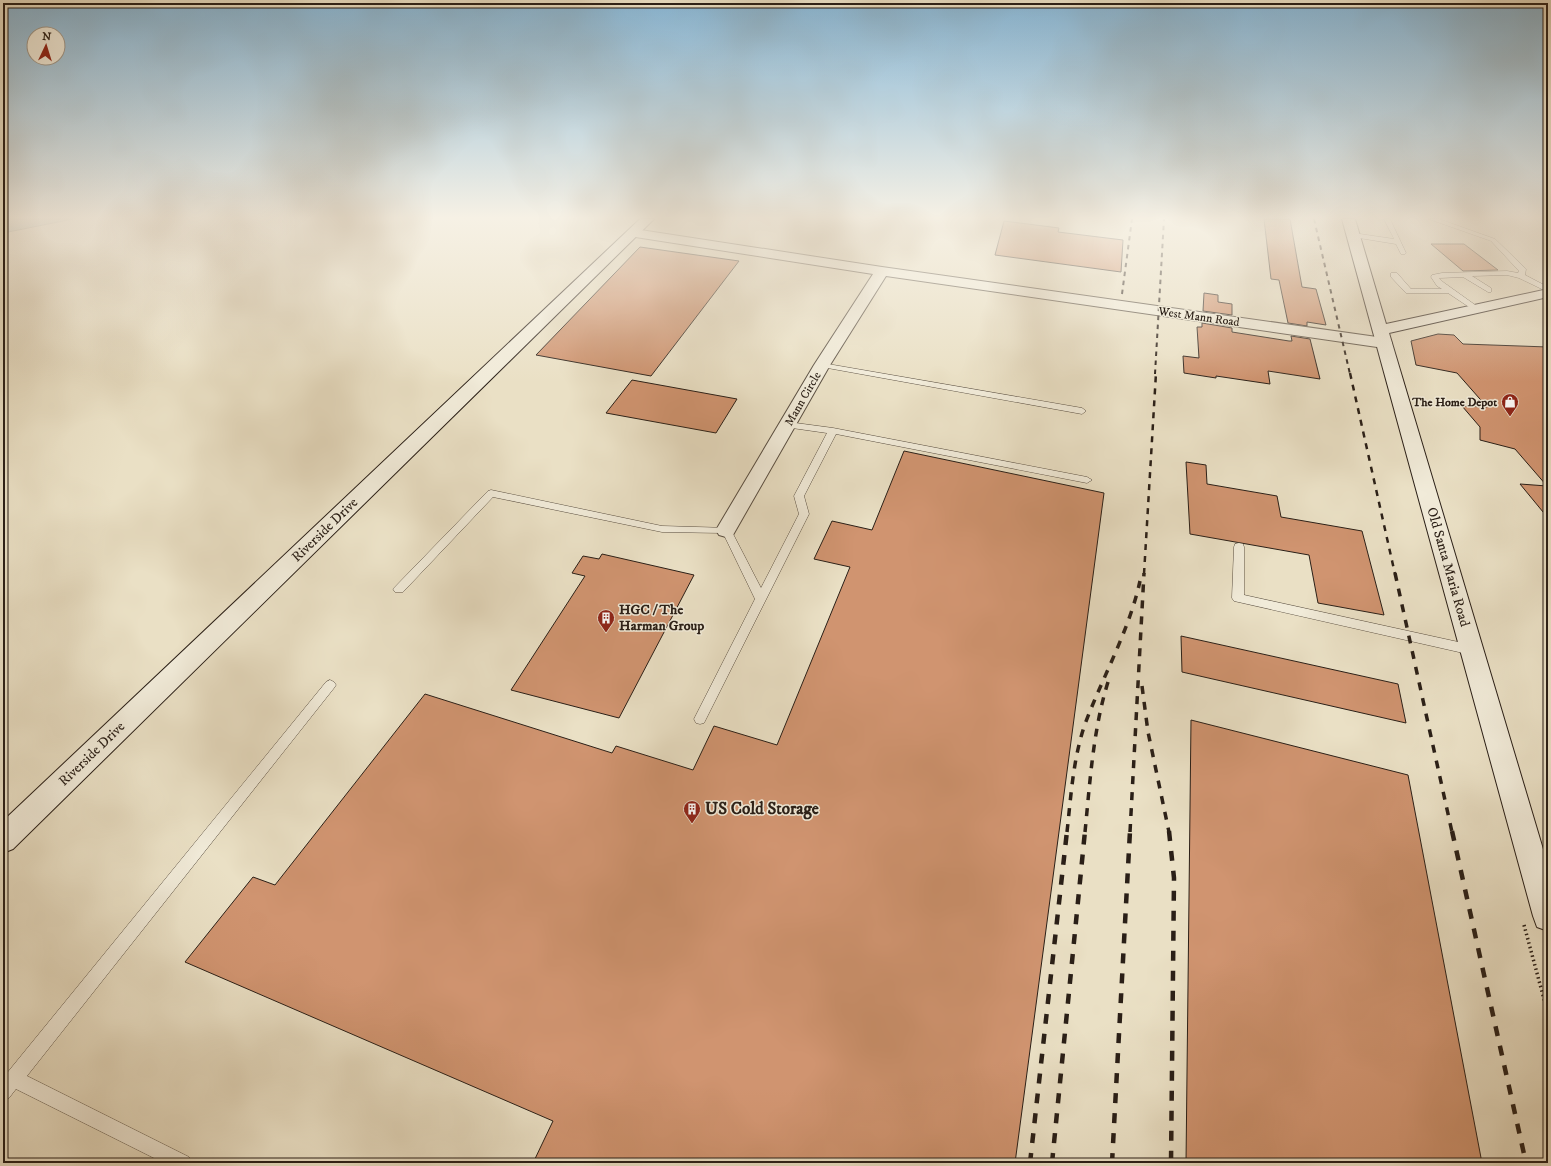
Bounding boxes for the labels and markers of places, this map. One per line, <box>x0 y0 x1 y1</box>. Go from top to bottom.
shop icon: The Home Depot <box>1500 392 1520 417</box>
place label: The Home Depot <box>1411 395 1497 410</box>
place label: HGC / The Harman Group <box>619 601 704 635</box>
building icon: HGC / The Harman Group <box>596 608 616 633</box>
place label: US Cold Storage <box>705 798 819 820</box>
building icon: US Cold Storage <box>682 799 702 824</box>

